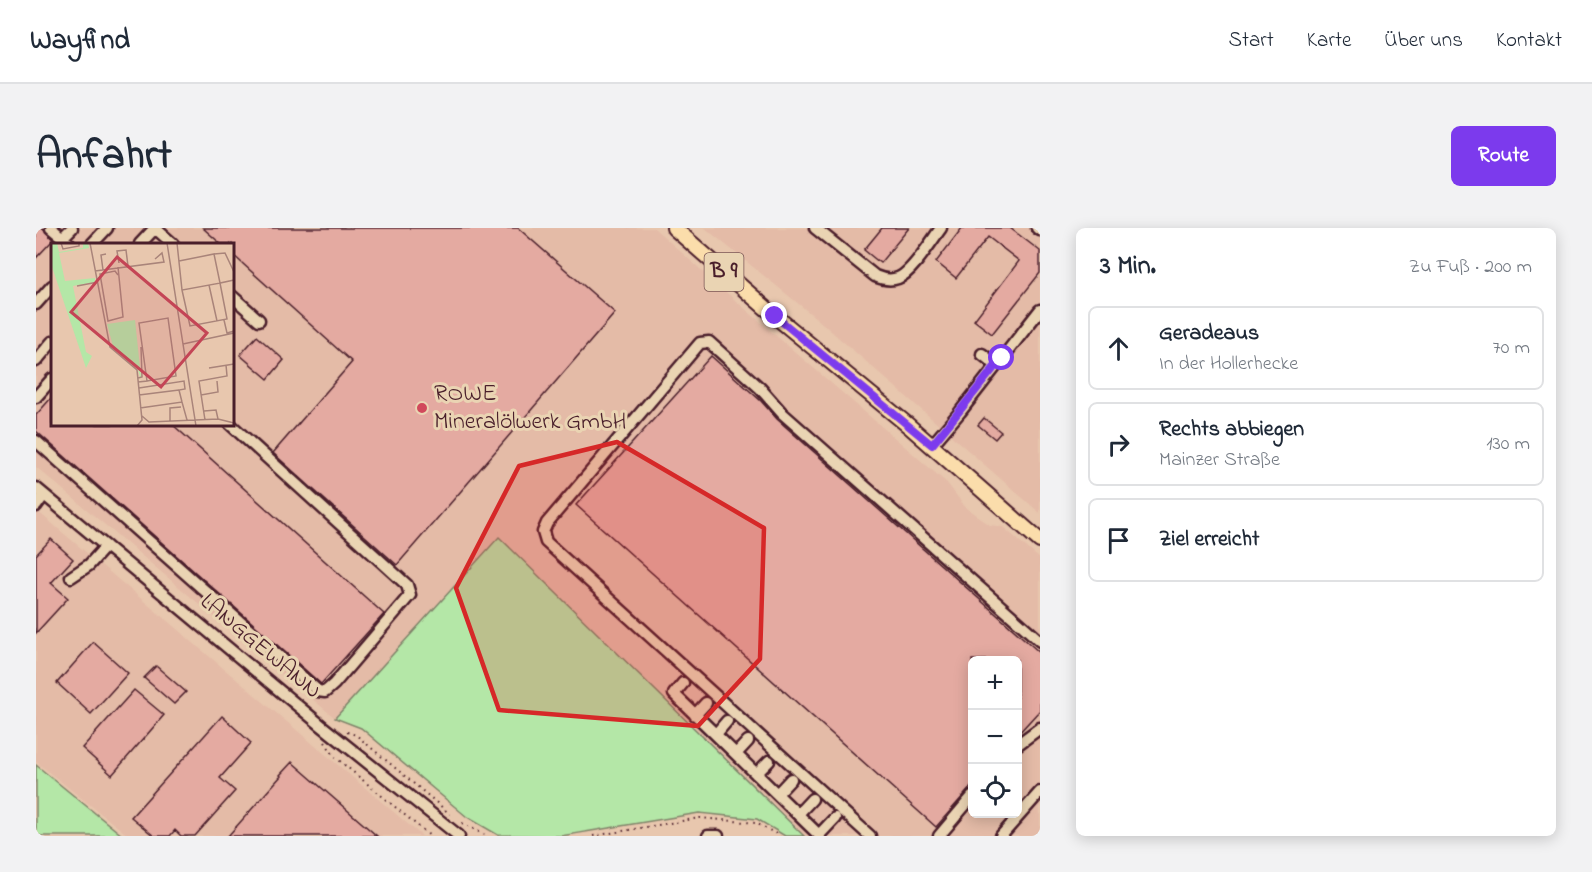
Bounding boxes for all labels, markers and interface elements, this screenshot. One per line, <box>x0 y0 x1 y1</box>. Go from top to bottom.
text: Wayfind <box>30 21 130 62</box>
text: Start <box>1228 26 1274 56</box>
text: Karte <box>1307 26 1351 56</box>
text: Über uns <box>1384 26 1463 56</box>
text: Kontakt <box>1496 26 1562 56</box>
text: Anfahrt <box>36 126 172 187</box>
button: Route <box>1451 126 1556 186</box>
inset map <box>51 243 234 426</box>
text: 3 Min. <box>1100 248 1156 286</box>
road number: B 9 <box>704 253 744 291</box>
text: Zu Fuß · 200 m <box>1409 253 1532 282</box>
route end <box>761 302 787 328</box>
text: Geradeaus <box>1159 318 1259 350</box>
icon: ahead <box>1102 332 1135 365</box>
text: 70 m <box>1493 334 1530 363</box>
route start <box>988 344 1014 370</box>
text: In der Hollerhecke <box>1159 350 1298 379</box>
place label: ROWE Mineralölwerk GmbH <box>434 377 626 440</box>
marker: ROWE Mineralölwerk GmbH <box>415 401 429 415</box>
text: Rechts abbiegen <box>1159 414 1304 446</box>
icon: right <box>1102 428 1135 461</box>
text: 130 m <box>1486 430 1530 459</box>
text: Mainzer Straße <box>1159 446 1280 475</box>
icon: arrive <box>1102 524 1135 557</box>
text: Ziel erreicht <box>1159 524 1259 556</box>
street label: LANGGEWANN <box>191 586 329 708</box>
map controls <box>968 656 1022 818</box>
button: + <box>968 656 1022 710</box>
button: − <box>968 710 1022 764</box>
button: locate <box>968 764 1022 818</box>

